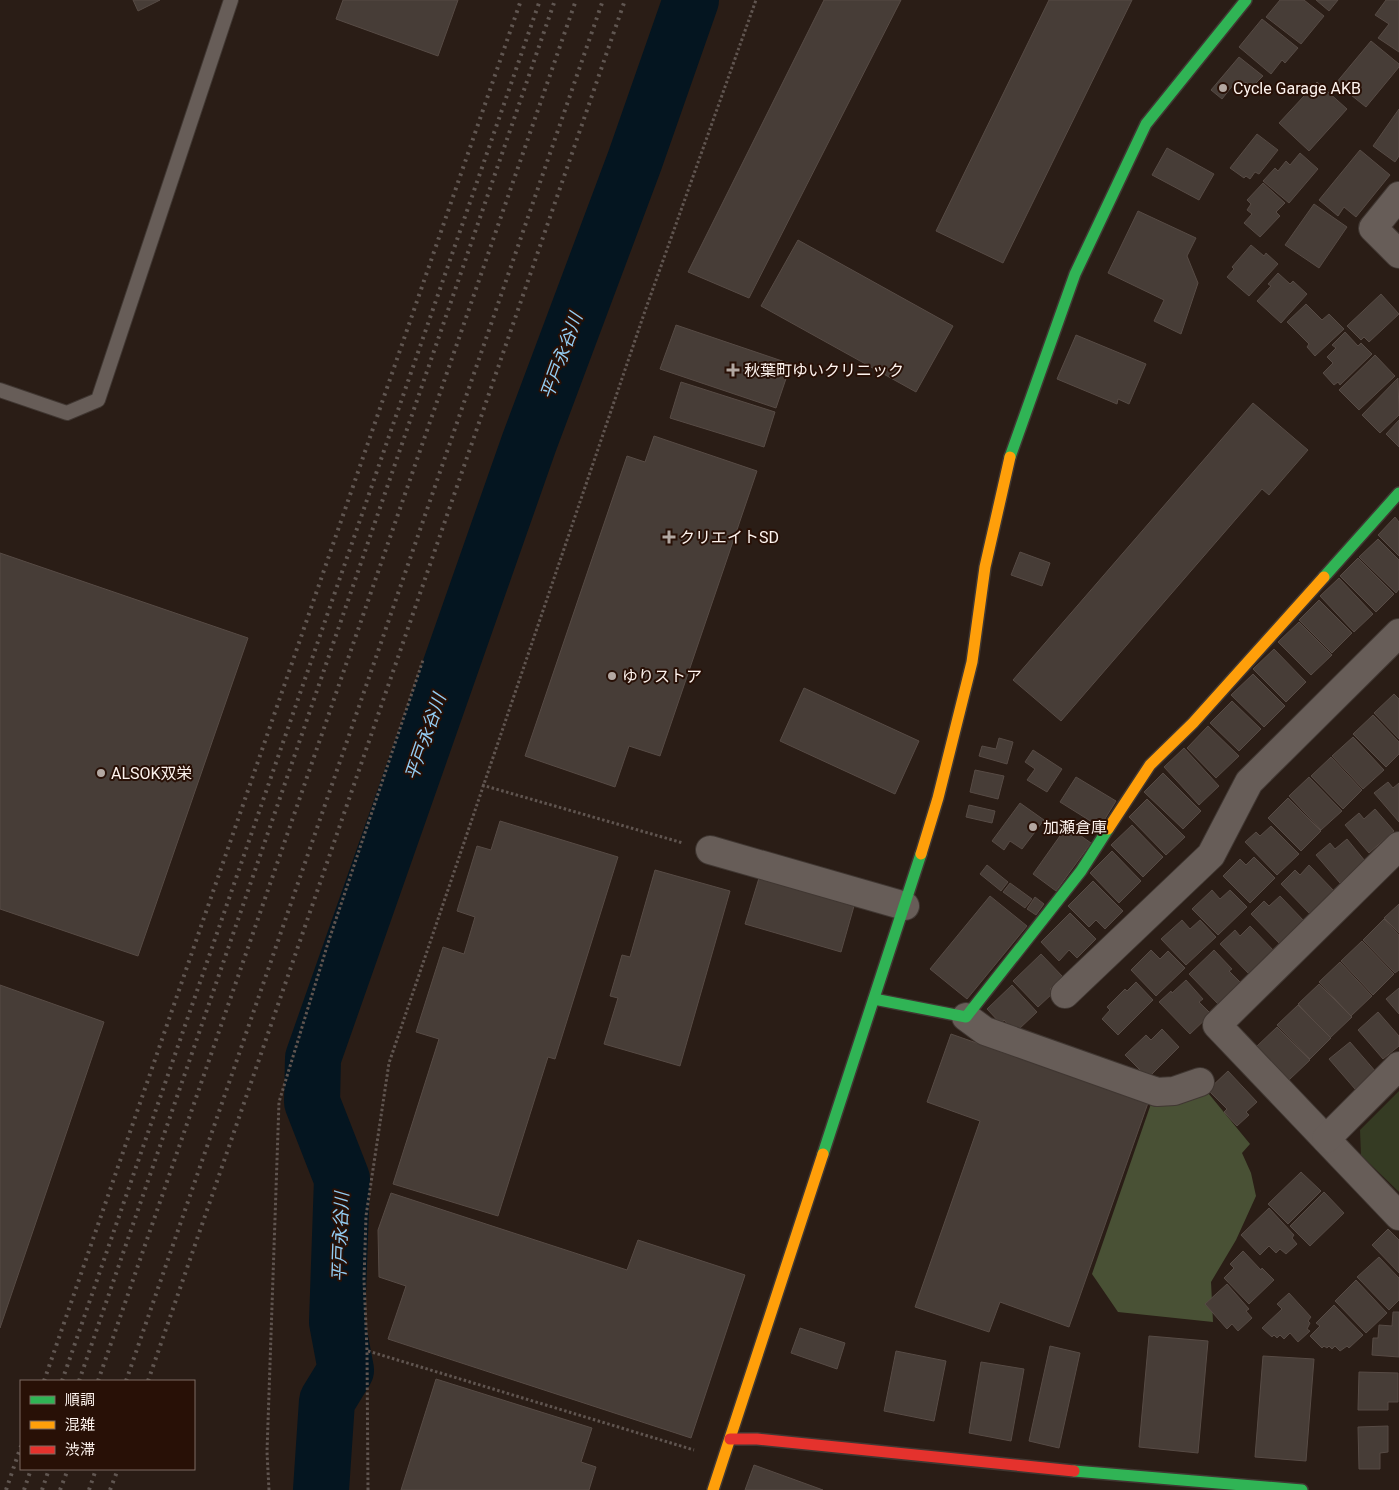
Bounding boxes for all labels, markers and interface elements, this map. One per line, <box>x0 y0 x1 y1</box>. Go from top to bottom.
place label: Cycle Garage AKB <box>1233 79 1361 98</box>
marker: Cycle Garage AKB <box>1217 82 1229 94</box>
water label: 平戸永谷川 <box>536 308 587 402</box>
place label: 秋葉町ゆいクリニック <box>744 361 904 380</box>
marker: 秋葉町ゆいクリニック <box>726 363 740 377</box>
place label: クリエイトSD <box>679 528 779 547</box>
marker: クリエイトSD <box>663 531 675 543</box>
place label: ゆりストア <box>622 667 702 686</box>
marker: ゆりストア <box>606 670 618 682</box>
water label: 平戸永谷川 <box>400 689 450 783</box>
place label: ALSOK双栄 <box>111 764 193 783</box>
marker: ALSOK双栄 <box>95 767 107 779</box>
place label: 加瀬倉庫 <box>1043 818 1107 837</box>
marker: 加瀬倉庫 <box>1027 821 1039 833</box>
water label: 平戸永谷川 <box>328 1190 352 1282</box>
legend <box>20 1380 195 1470</box>
text: 順調 <box>65 1391 95 1409</box>
text: 混雑 <box>65 1416 95 1434</box>
text: 渋滞 <box>65 1441 95 1459</box>

